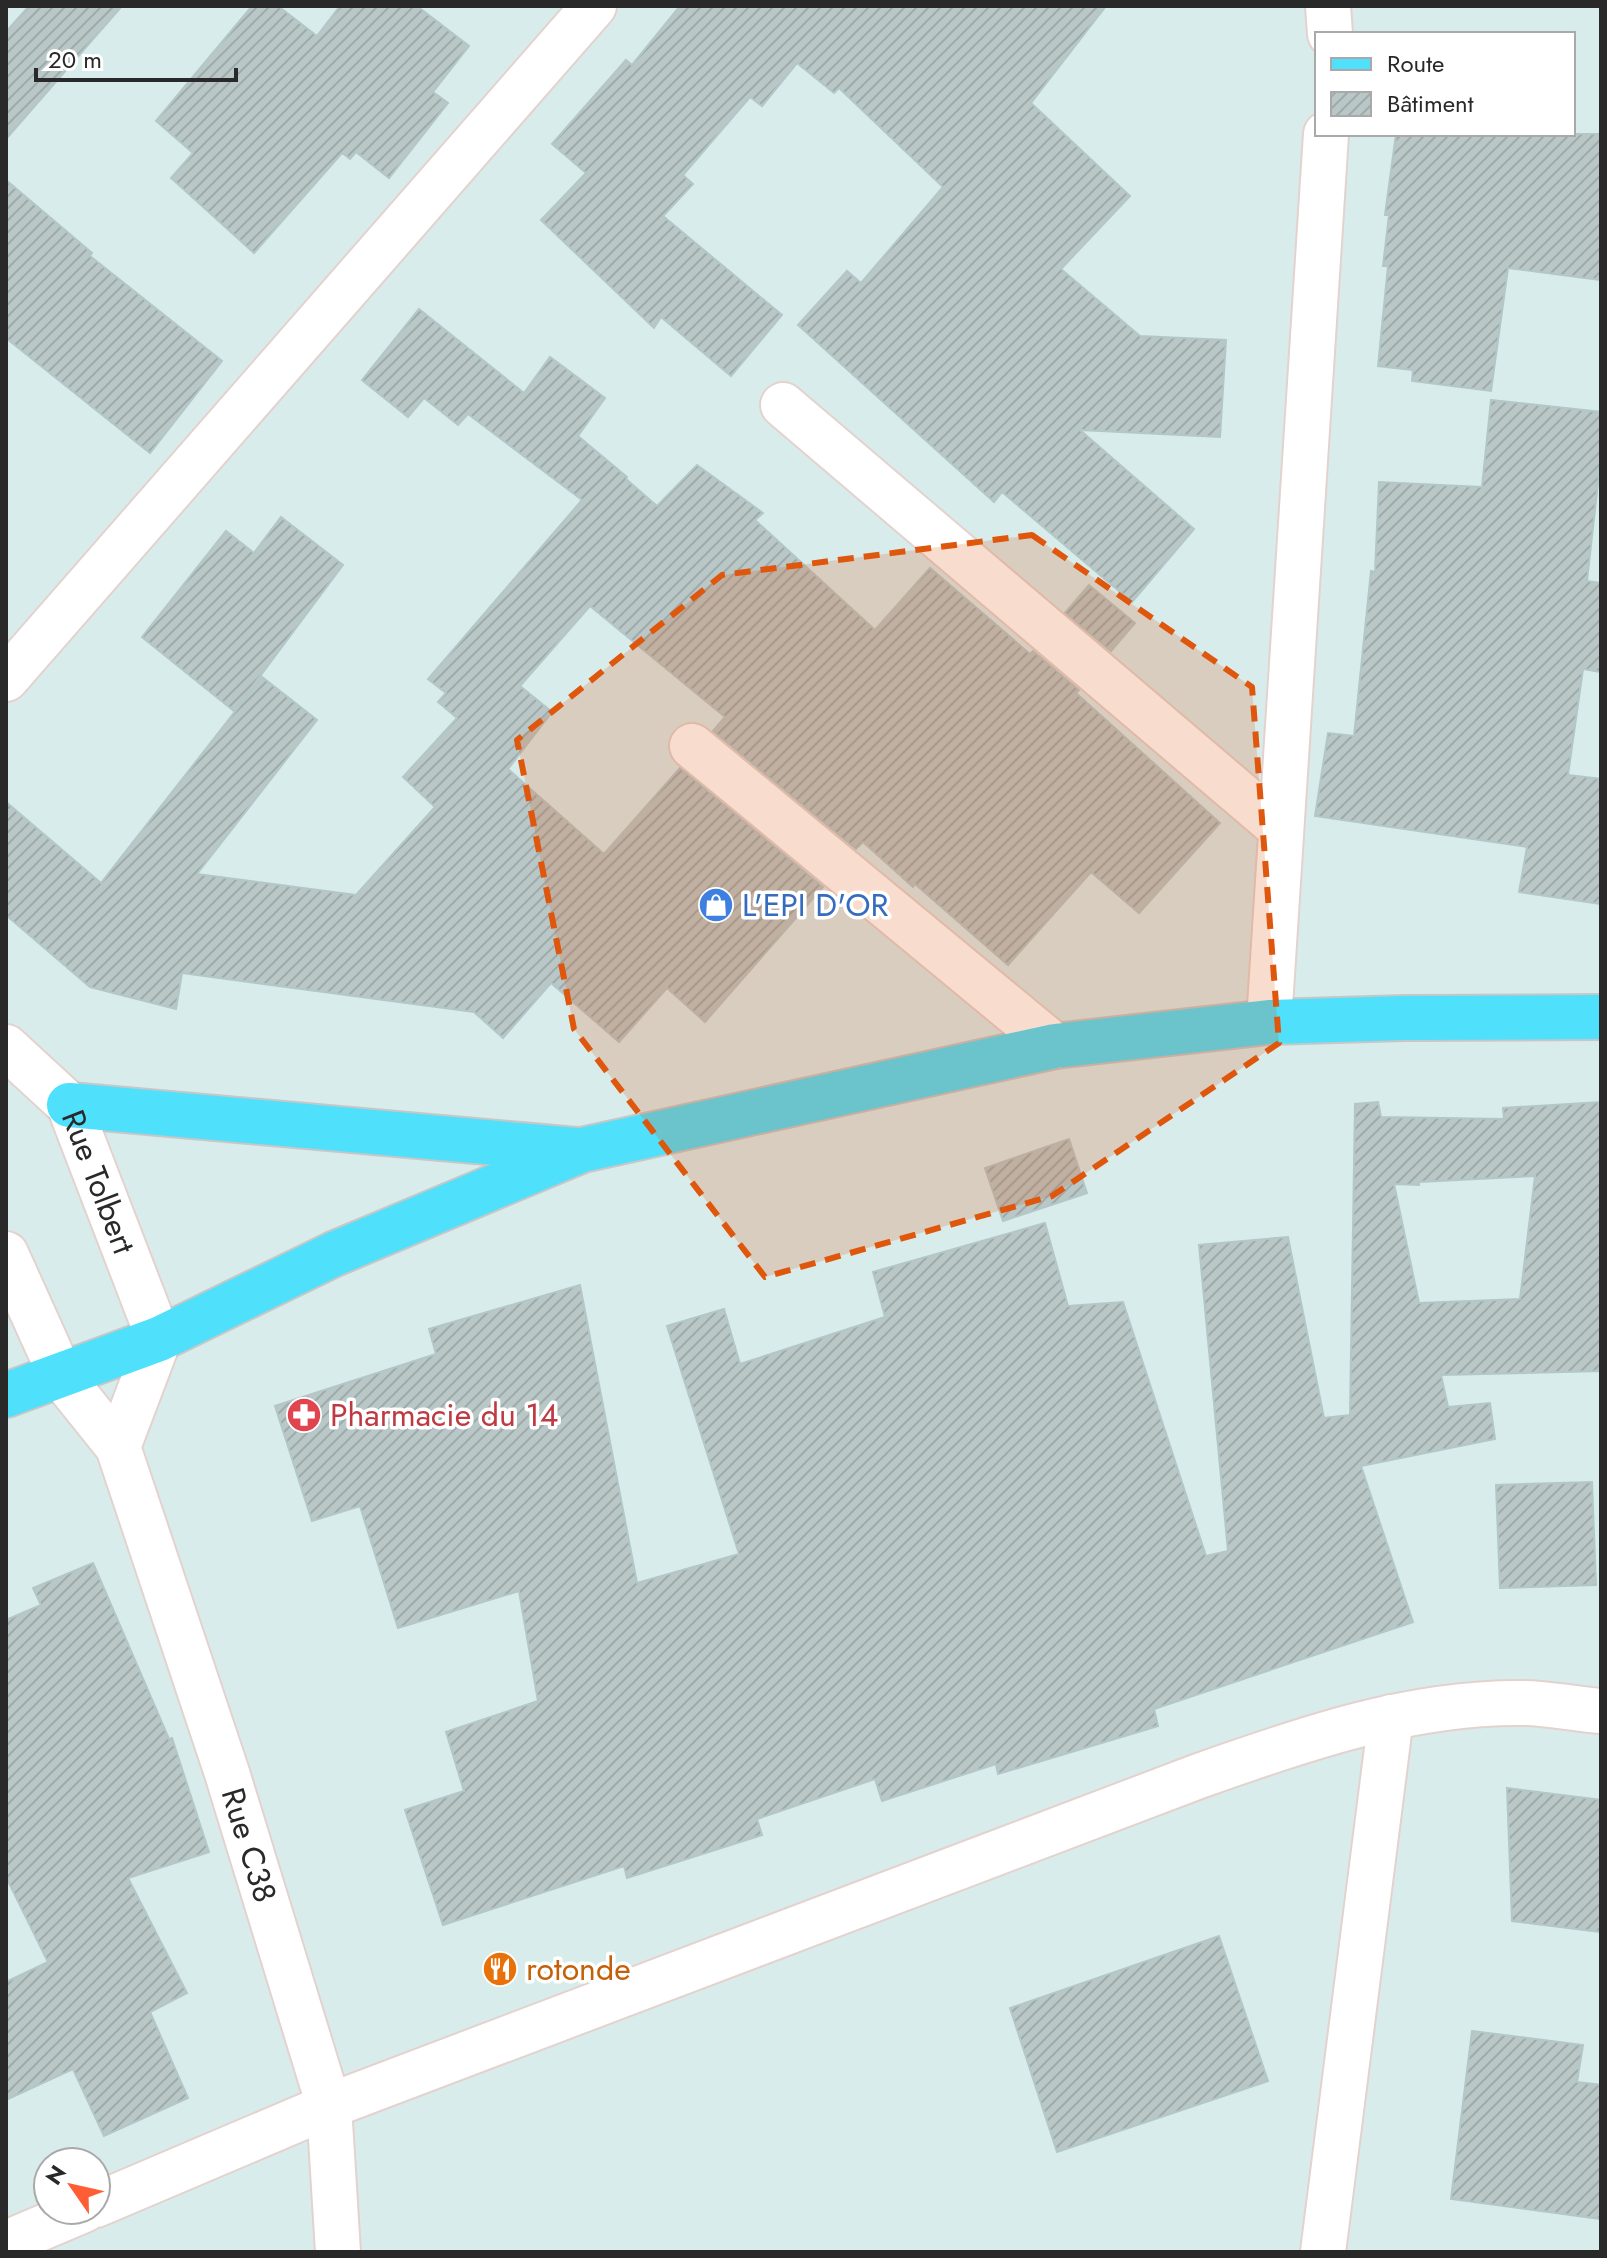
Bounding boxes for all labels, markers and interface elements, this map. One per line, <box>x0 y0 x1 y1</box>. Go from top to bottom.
scale bar <box>36 32 236 82</box>
legend <box>1315 32 1575 136</box>
text: 20 m <box>48 42 102 77</box>
text: Route <box>1387 46 1444 81</box>
text: Bâtiment <box>1387 86 1474 121</box>
place label: L'EPI D'OR <box>742 882 888 928</box>
shop icon: L'EPI D'OR <box>697 886 735 924</box>
street label: Rue Tolbert <box>50 1103 147 1261</box>
place label: Pharmacie du 14 <box>330 1392 558 1438</box>
pharmacy icon: Pharmacie du 14 <box>285 1396 323 1434</box>
street label: Rue C38 <box>210 1782 288 1908</box>
place label: rotonde <box>526 1946 631 1992</box>
restaurant icon: rotonde <box>481 1950 519 1988</box>
north arrow <box>32 2146 112 2226</box>
text: N <box>37 2159 74 2191</box>

